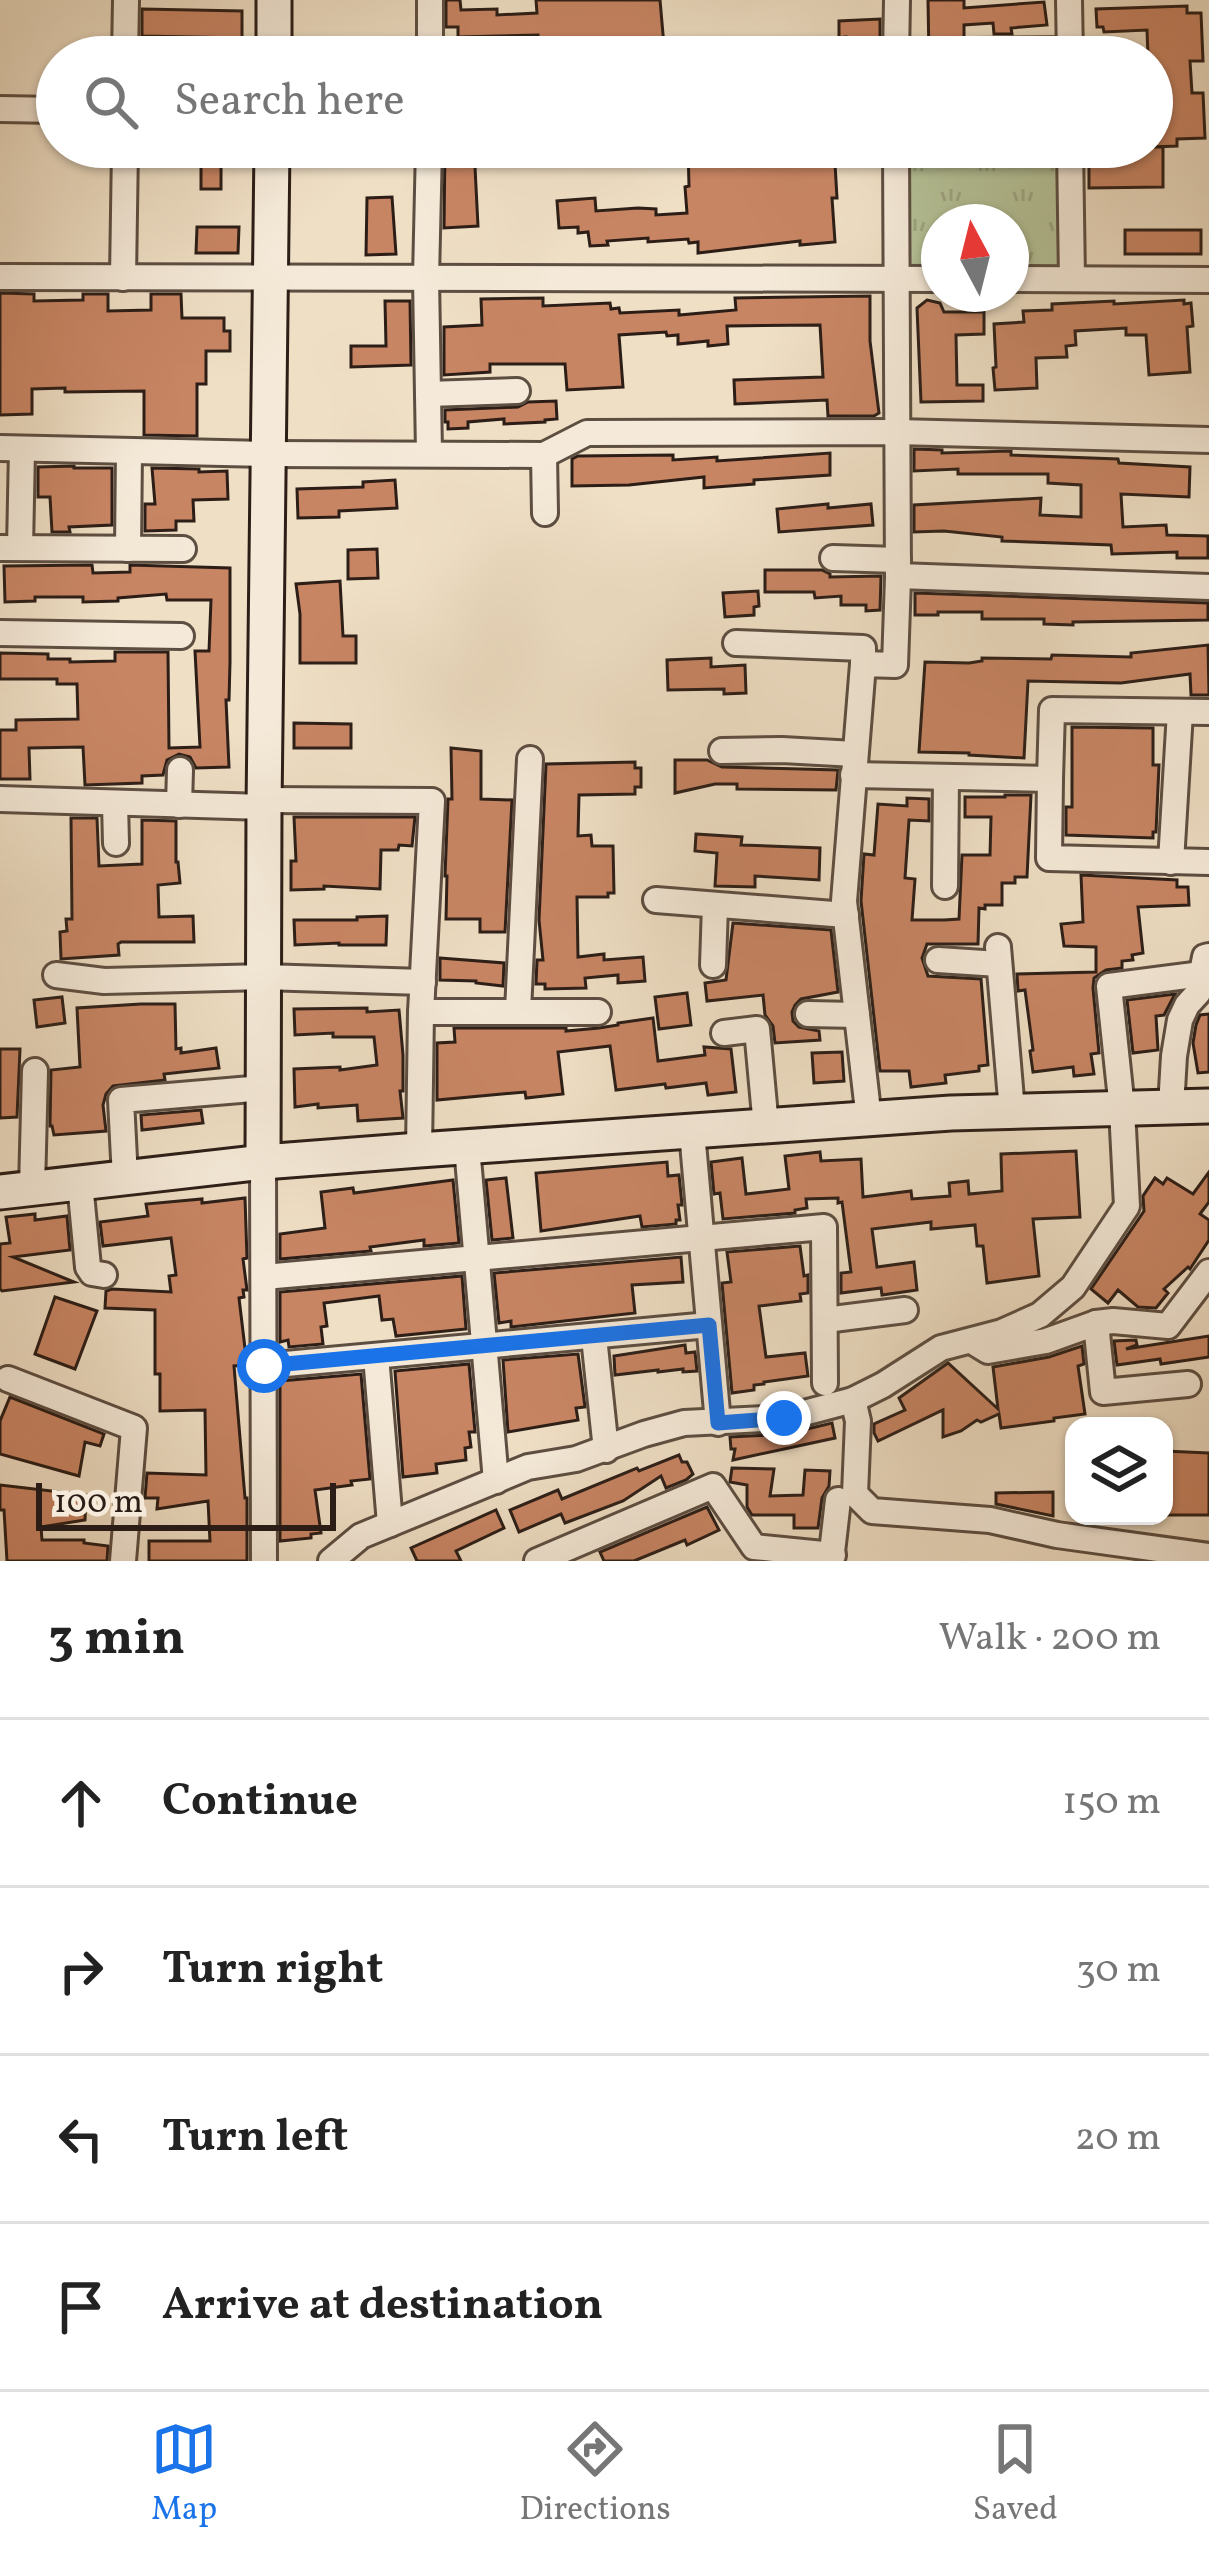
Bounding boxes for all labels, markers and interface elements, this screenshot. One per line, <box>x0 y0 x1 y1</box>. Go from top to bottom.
search box <box>36 36 1173 168</box>
icon: search <box>78 69 144 135</box>
text: Search here <box>174 71 405 134</box>
north arrow <box>921 204 1029 312</box>
route start <box>237 1339 291 1393</box>
route end <box>757 1391 811 1445</box>
map controls <box>1065 1417 1173 1525</box>
button: layers <box>1065 1417 1173 1525</box>
scale bar <box>36 1477 336 1530</box>
text: 100 m <box>54 1481 143 1527</box>
text: 3 min <box>48 1604 185 1675</box>
text: Walk · 200 m <box>939 1612 1161 1666</box>
icon: ahead <box>48 1770 114 1836</box>
text: Continue <box>162 1771 358 1834</box>
text: 150 m <box>1062 1776 1161 1830</box>
icon: right <box>48 1938 114 2004</box>
text: Turn right <box>162 1939 383 2002</box>
text: 30 m <box>1076 1944 1161 1998</box>
icon: left <box>48 2106 114 2172</box>
text: Turn left <box>162 2107 348 2170</box>
text: 20 m <box>1075 2112 1161 2166</box>
icon: arrive <box>48 2274 114 2340</box>
text: Arrive at destination <box>162 2275 603 2338</box>
tab: Map <box>151 2416 217 2534</box>
tab: Directions <box>519 2416 671 2534</box>
tab: Saved <box>973 2416 1058 2534</box>

